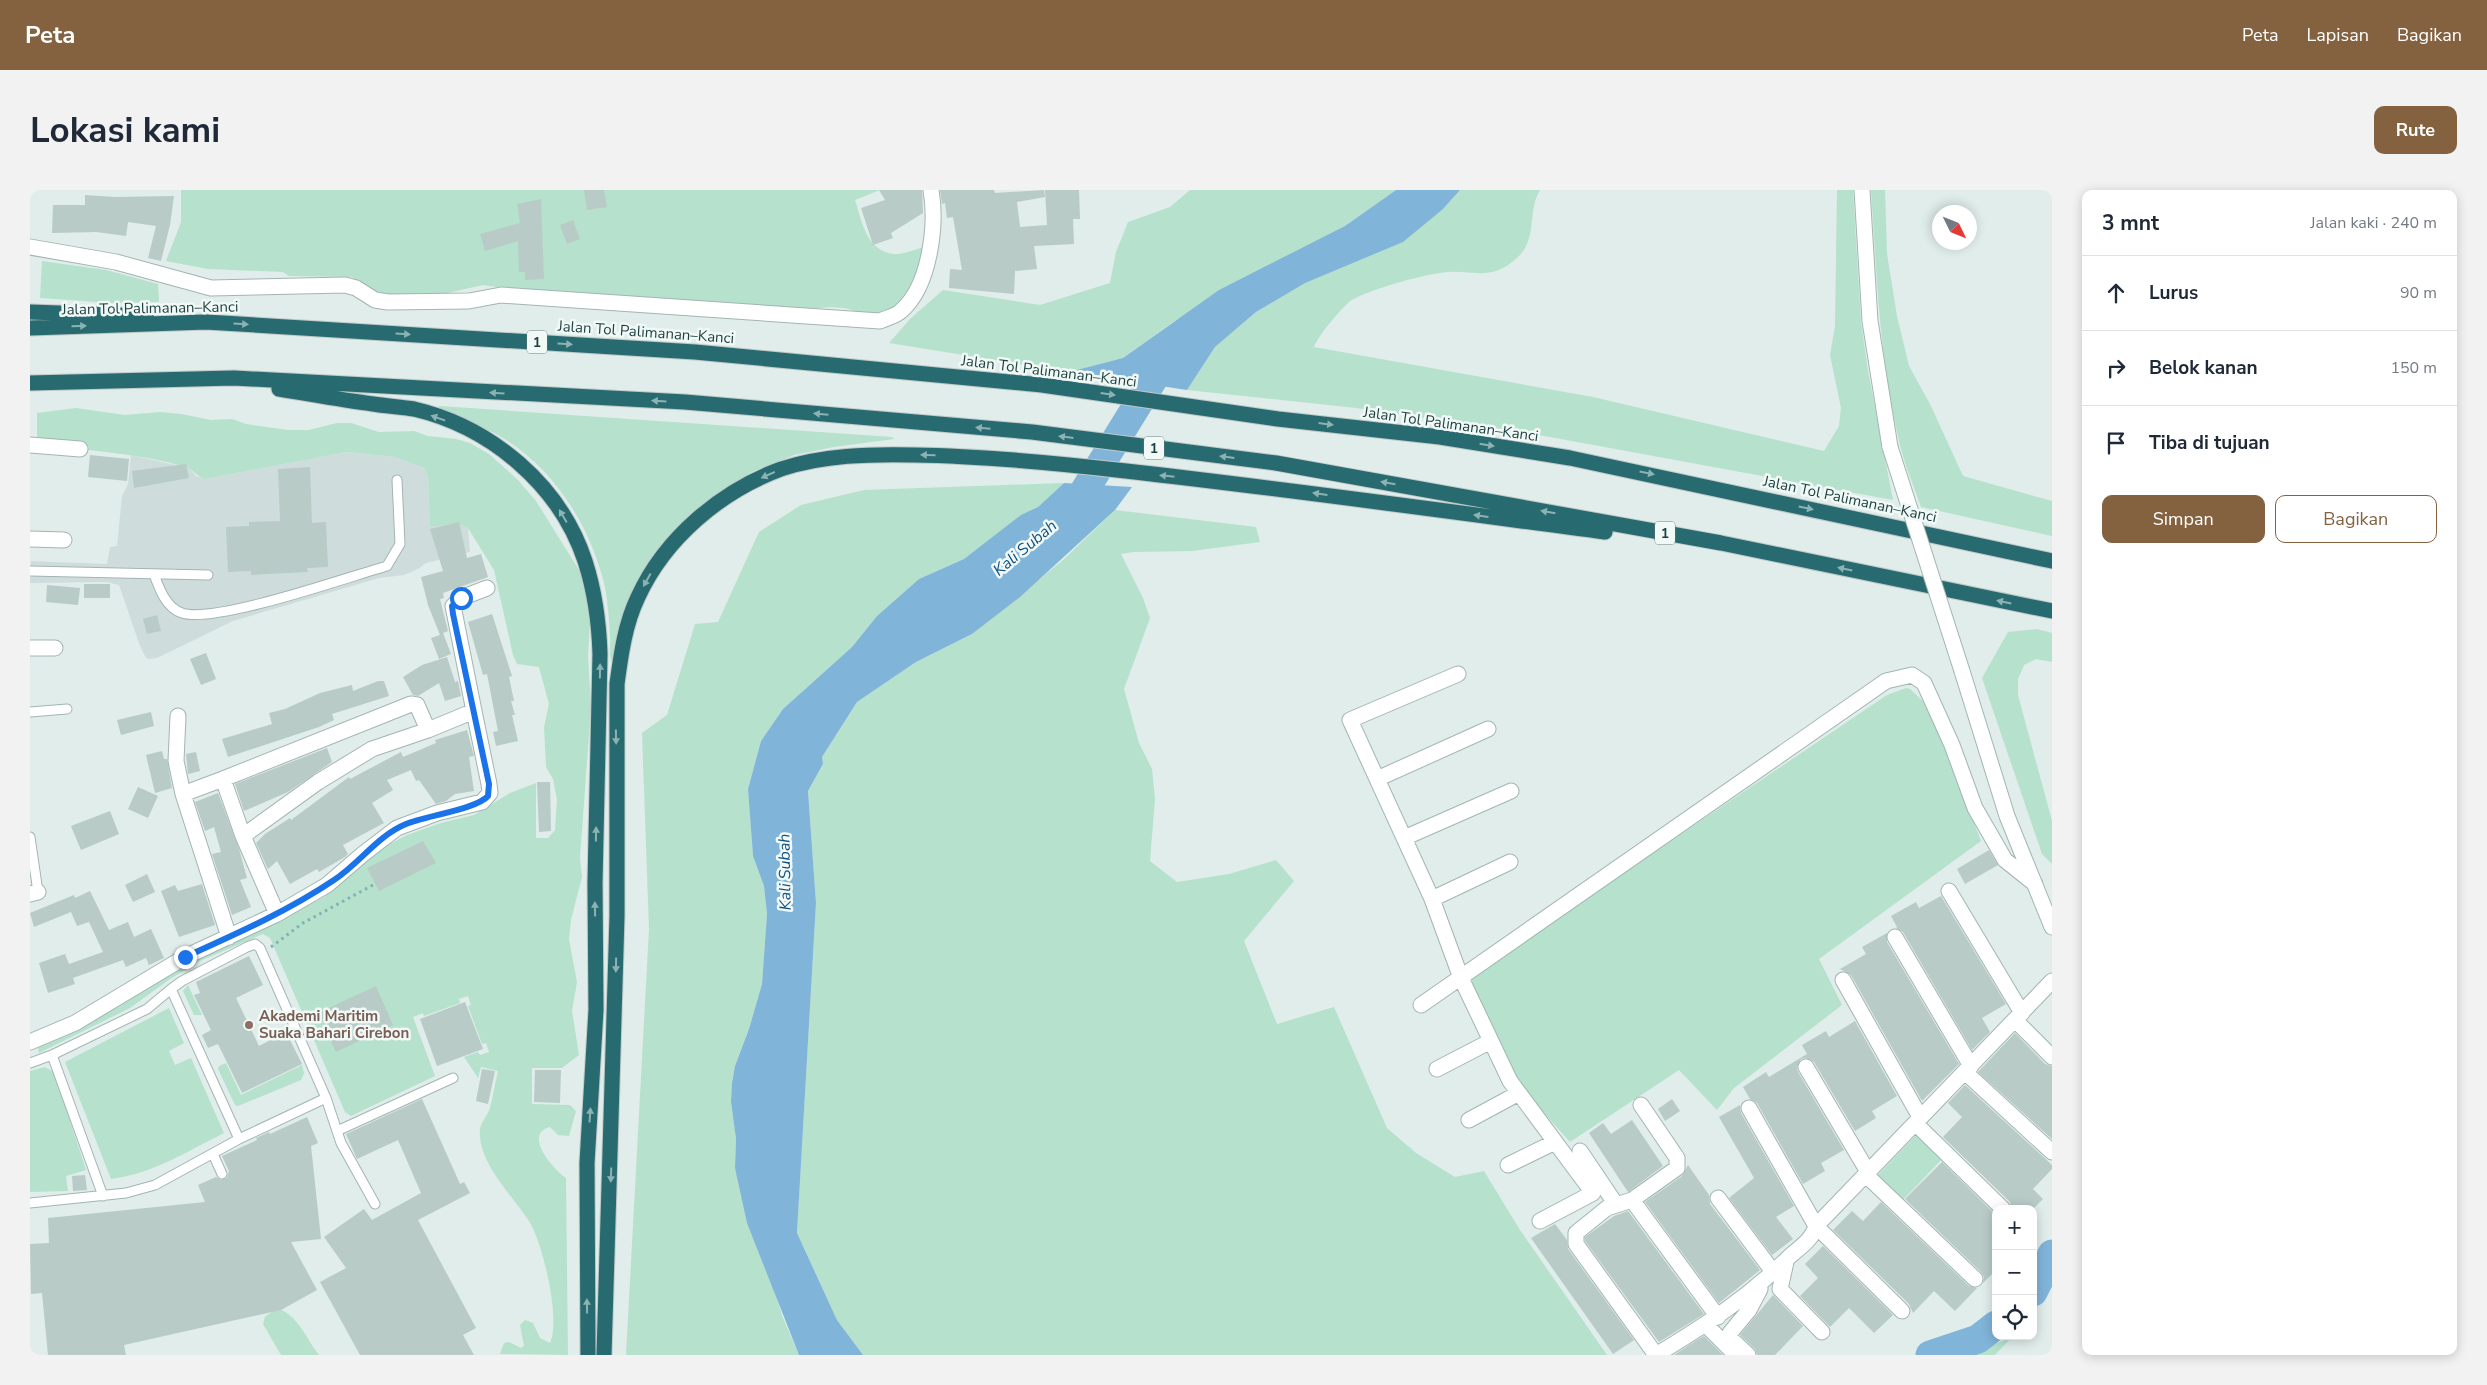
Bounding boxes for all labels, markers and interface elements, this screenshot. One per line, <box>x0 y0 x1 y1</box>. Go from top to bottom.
text: Peta <box>25 19 75 51</box>
text: Peta <box>2242 23 2278 47</box>
text: Lapisan <box>2306 23 2369 47</box>
text: Bagikan <box>2397 23 2462 47</box>
button: Rute <box>2374 106 2457 154</box>
text: Lokasi kami <box>30 107 220 154</box>
north arrow <box>1932 205 1977 250</box>
text: 3 mnt <box>2102 209 2159 237</box>
text: Jalan kaki · 240 m <box>2310 212 2437 234</box>
icon: ahead <box>2102 279 2130 307</box>
text: Lurus <box>2149 280 2198 306</box>
text: 90 m <box>2400 282 2437 304</box>
street label: Jalan Tol Palimanan–Kanci <box>61 296 238 320</box>
street label: Jalan Tol Palimanan–Kanci <box>556 316 735 348</box>
one-way arrow <box>233 321 249 329</box>
one-way arrow <box>71 322 87 330</box>
road number: 1 <box>527 330 547 353</box>
one-way arrow <box>396 331 412 339</box>
one-way arrow <box>558 341 574 349</box>
street label: Jalan Tol Palimanan–Kanci <box>959 350 1138 392</box>
icon: right <box>2102 354 2130 382</box>
text: Belok kanan <box>2149 355 2258 381</box>
text: 150 m <box>2390 357 2437 379</box>
one-way arrow <box>489 388 505 396</box>
one-way arrow <box>1100 391 1116 399</box>
one-way arrow <box>651 397 667 405</box>
street label: Jalan Tol Palimanan–Kanci <box>1361 402 1540 446</box>
one-way arrow <box>813 410 829 418</box>
one-way arrow <box>430 413 445 421</box>
one-way arrow <box>1318 420 1334 428</box>
one-way arrow <box>975 424 991 432</box>
icon: arrive <box>2102 429 2130 457</box>
text: Tiba di tujuan <box>2149 430 2270 456</box>
one-way arrow <box>1058 433 1074 441</box>
road number: 1 <box>1144 437 1164 460</box>
one-way arrow <box>1480 441 1496 449</box>
one-way arrow <box>919 451 935 459</box>
one-way arrow <box>1219 453 1235 461</box>
one-way arrow <box>1640 470 1656 478</box>
street label: Jalan Tol Palimanan–Kanci <box>1761 471 1938 527</box>
one-way arrow <box>761 472 775 480</box>
one-way arrow <box>1159 472 1175 480</box>
one-way arrow <box>1380 479 1396 487</box>
one-way arrow <box>1312 490 1328 498</box>
button: Simpan <box>2102 495 2265 543</box>
button: Bagikan <box>2275 495 2437 543</box>
one-way arrow <box>1799 504 1814 512</box>
one-way arrow <box>1540 508 1556 516</box>
one-way arrow <box>558 509 567 522</box>
one-way arrow <box>1473 511 1489 519</box>
water label: Kali Subah <box>989 515 1061 581</box>
road number: 1 <box>1655 522 1675 544</box>
one-way arrow <box>1837 564 1853 572</box>
one-way arrow <box>643 572 651 587</box>
route start <box>450 587 473 610</box>
one-way arrow <box>1996 597 2012 605</box>
one-way arrow <box>596 663 604 679</box>
one-way arrow <box>612 729 620 745</box>
one-way arrow <box>592 826 600 842</box>
water label: Kali Subah <box>773 833 797 911</box>
one-way arrow <box>591 900 599 916</box>
route end <box>174 946 197 969</box>
one-way arrow <box>612 957 620 973</box>
place label: Akademi Maritim Suaka Bahari Cirebon <box>259 1006 409 1043</box>
marker: Akademi Maritim Suaka Bahari Cirebon <box>243 1019 255 1031</box>
one-way arrow <box>587 1106 595 1122</box>
one-way arrow <box>606 1167 614 1183</box>
map controls <box>1992 1205 2037 1340</box>
button: + <box>1992 1205 2037 1250</box>
button: − <box>1992 1250 2037 1295</box>
button: locate <box>1992 1295 2037 1340</box>
one-way arrow <box>583 1298 591 1314</box>

